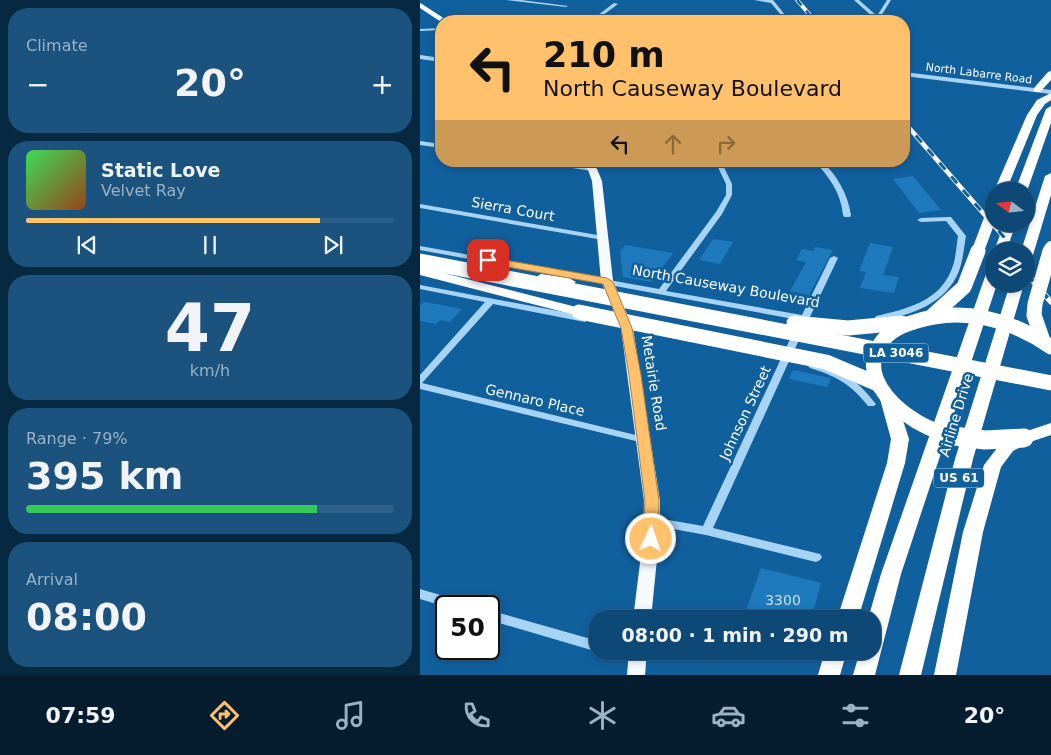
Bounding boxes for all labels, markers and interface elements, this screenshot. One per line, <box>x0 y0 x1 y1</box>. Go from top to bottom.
icon: left <box>460 35 525 100</box>
text: 210 m <box>543 35 665 75</box>
text: Climate <box>26 36 88 55</box>
text: 20° <box>174 61 246 105</box>
street label: North Labarre Road <box>925 61 1033 86</box>
text: − <box>26 68 49 101</box>
text: + <box>371 68 394 101</box>
text: North Causeway Boulevard <box>543 76 842 101</box>
icon: left <box>606 130 634 158</box>
icon: ahead <box>659 130 687 158</box>
icon: right <box>712 130 740 158</box>
text: Static Love <box>101 159 221 181</box>
text: Velvet Ray <box>101 181 186 200</box>
north arrow <box>985 182 1035 232</box>
map controls <box>985 182 1035 292</box>
street label: Sierra Court <box>470 194 556 224</box>
icon: previous <box>73 231 101 259</box>
icon: pause <box>196 231 224 259</box>
icon: next <box>319 231 347 259</box>
pin <box>467 239 509 281</box>
button: layers <box>985 242 1035 292</box>
icon: arrive <box>474 246 502 274</box>
street label: North Causeway Boulevard <box>631 262 821 310</box>
text: 47 <box>165 291 255 366</box>
street label: Metairie Road <box>639 334 669 432</box>
road number: LA 3046 <box>864 343 928 362</box>
text: km/h <box>190 361 230 380</box>
street label: Johnson Street <box>716 363 774 464</box>
street label: Airline Drive <box>936 371 976 459</box>
street label: Gennaro Place <box>484 381 586 419</box>
text: Range · 79% <box>26 429 128 448</box>
text: 395 km <box>26 454 183 498</box>
road number: US 61 <box>934 468 984 488</box>
position arrow <box>624 512 676 564</box>
text: Arrival <box>26 570 78 589</box>
house number: 3300 <box>765 592 801 608</box>
text: 08:00 <box>26 595 147 639</box>
speed limit sign: 50 <box>435 595 500 660</box>
text: 08:00 · 1 min · 290 m <box>621 624 849 646</box>
icon: directions <box>207 698 242 733</box>
icon: music <box>333 698 368 733</box>
icon: phone <box>459 698 494 733</box>
icon: climate <box>585 698 620 733</box>
icon: car <box>711 698 746 733</box>
icon: filters <box>838 698 873 733</box>
text: 07:59 <box>46 703 116 728</box>
text: 20° <box>964 703 1005 728</box>

